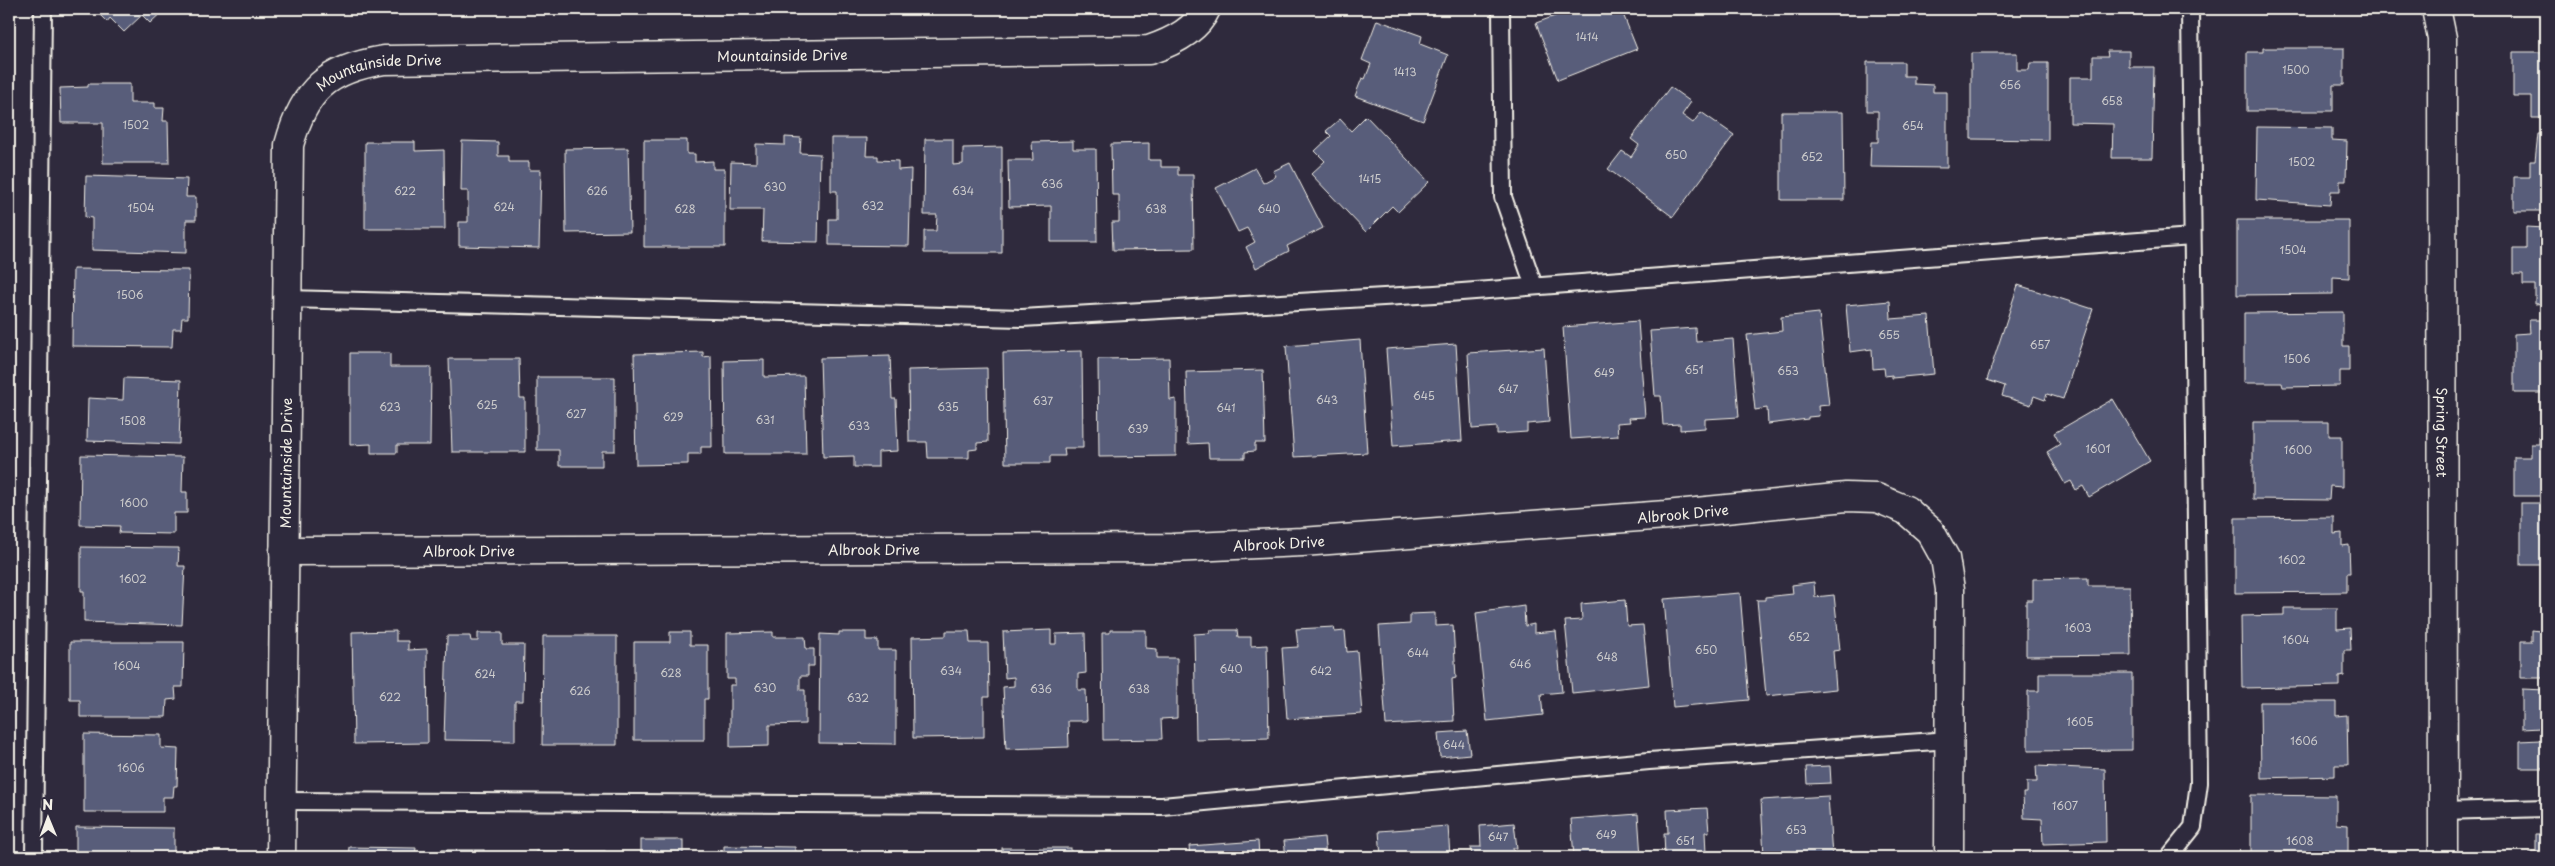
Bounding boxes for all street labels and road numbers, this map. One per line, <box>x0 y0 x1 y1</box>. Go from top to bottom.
street label: Mountainside Drive <box>717 43 848 66</box>
street label: Mountainside Drive <box>311 49 442 96</box>
street label: Spring Street <box>2432 387 2453 478</box>
street label: Mountainside Drive <box>274 398 297 528</box>
street label: Albrook Drive <box>1636 498 1730 528</box>
street label: Albrook Drive <box>1233 530 1326 556</box>
street label: Albrook Drive <box>828 538 920 560</box>
street label: Albrook Drive <box>423 540 515 561</box>

